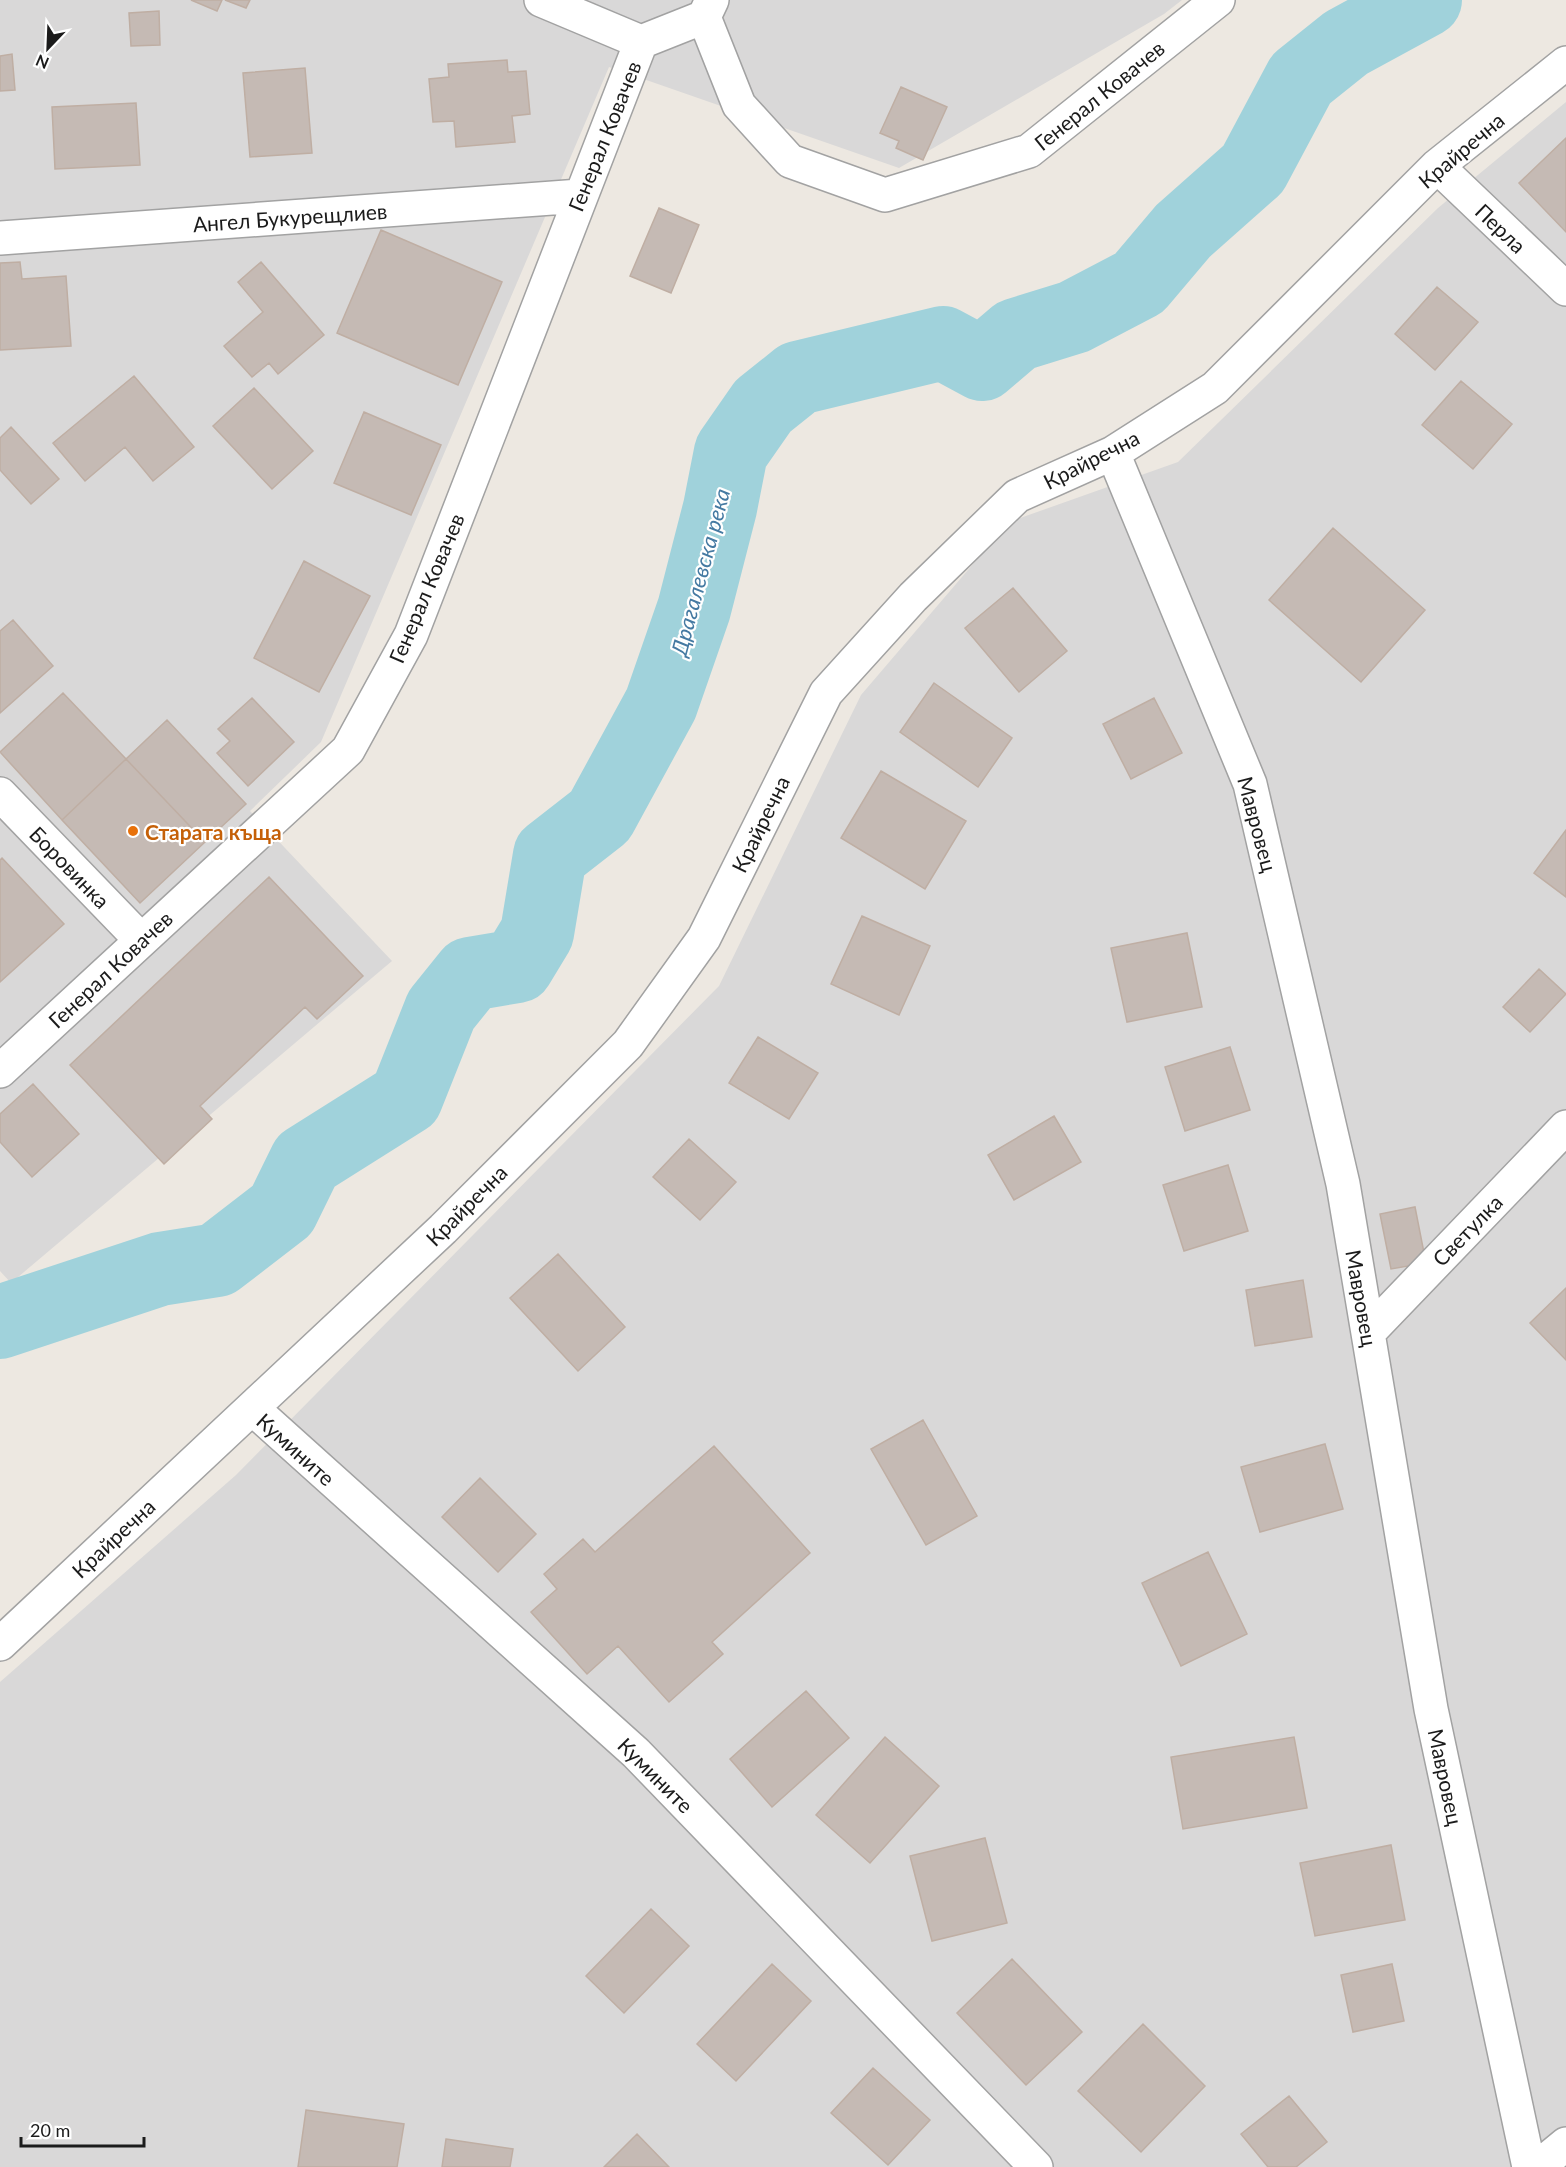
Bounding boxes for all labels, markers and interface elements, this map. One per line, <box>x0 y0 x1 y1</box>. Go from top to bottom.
north arrow <box>18 18 78 78</box>
street label: Генерал Ковачев <box>1029 35 1169 155</box>
text: N <box>33 51 51 73</box>
street label: Генерал Ковачев <box>562 57 646 215</box>
street label: Крайречна <box>1413 107 1509 193</box>
street label: Ангел Букурещлиев <box>192 198 388 236</box>
street label: Перла <box>1471 198 1531 258</box>
street label: Крайречна <box>1039 424 1143 494</box>
water label: Драгалевска река <box>664 485 735 660</box>
street label: Генерал Ковачев <box>383 510 469 666</box>
street label: Крайречна <box>726 772 794 876</box>
street label: Мавровец <box>1233 773 1283 875</box>
place label: Старата къща <box>145 819 282 844</box>
street label: Боровинка <box>25 821 115 913</box>
marker: Старата къща <box>126 824 140 838</box>
street label: Генерал Ковачев <box>43 905 177 1033</box>
street label: Крайречна <box>420 1159 512 1251</box>
street label: Светулка <box>1427 1189 1507 1271</box>
street label: Мавровец <box>1341 1248 1383 1349</box>
street label: Кумините <box>252 1408 340 1490</box>
street label: Крайречна <box>66 1493 160 1583</box>
street label: Мавровец <box>1424 1727 1468 1828</box>
street label: Кумините <box>613 1732 699 1818</box>
scale bar <box>21 2110 144 2148</box>
text: 20 m <box>30 2119 70 2141</box>

